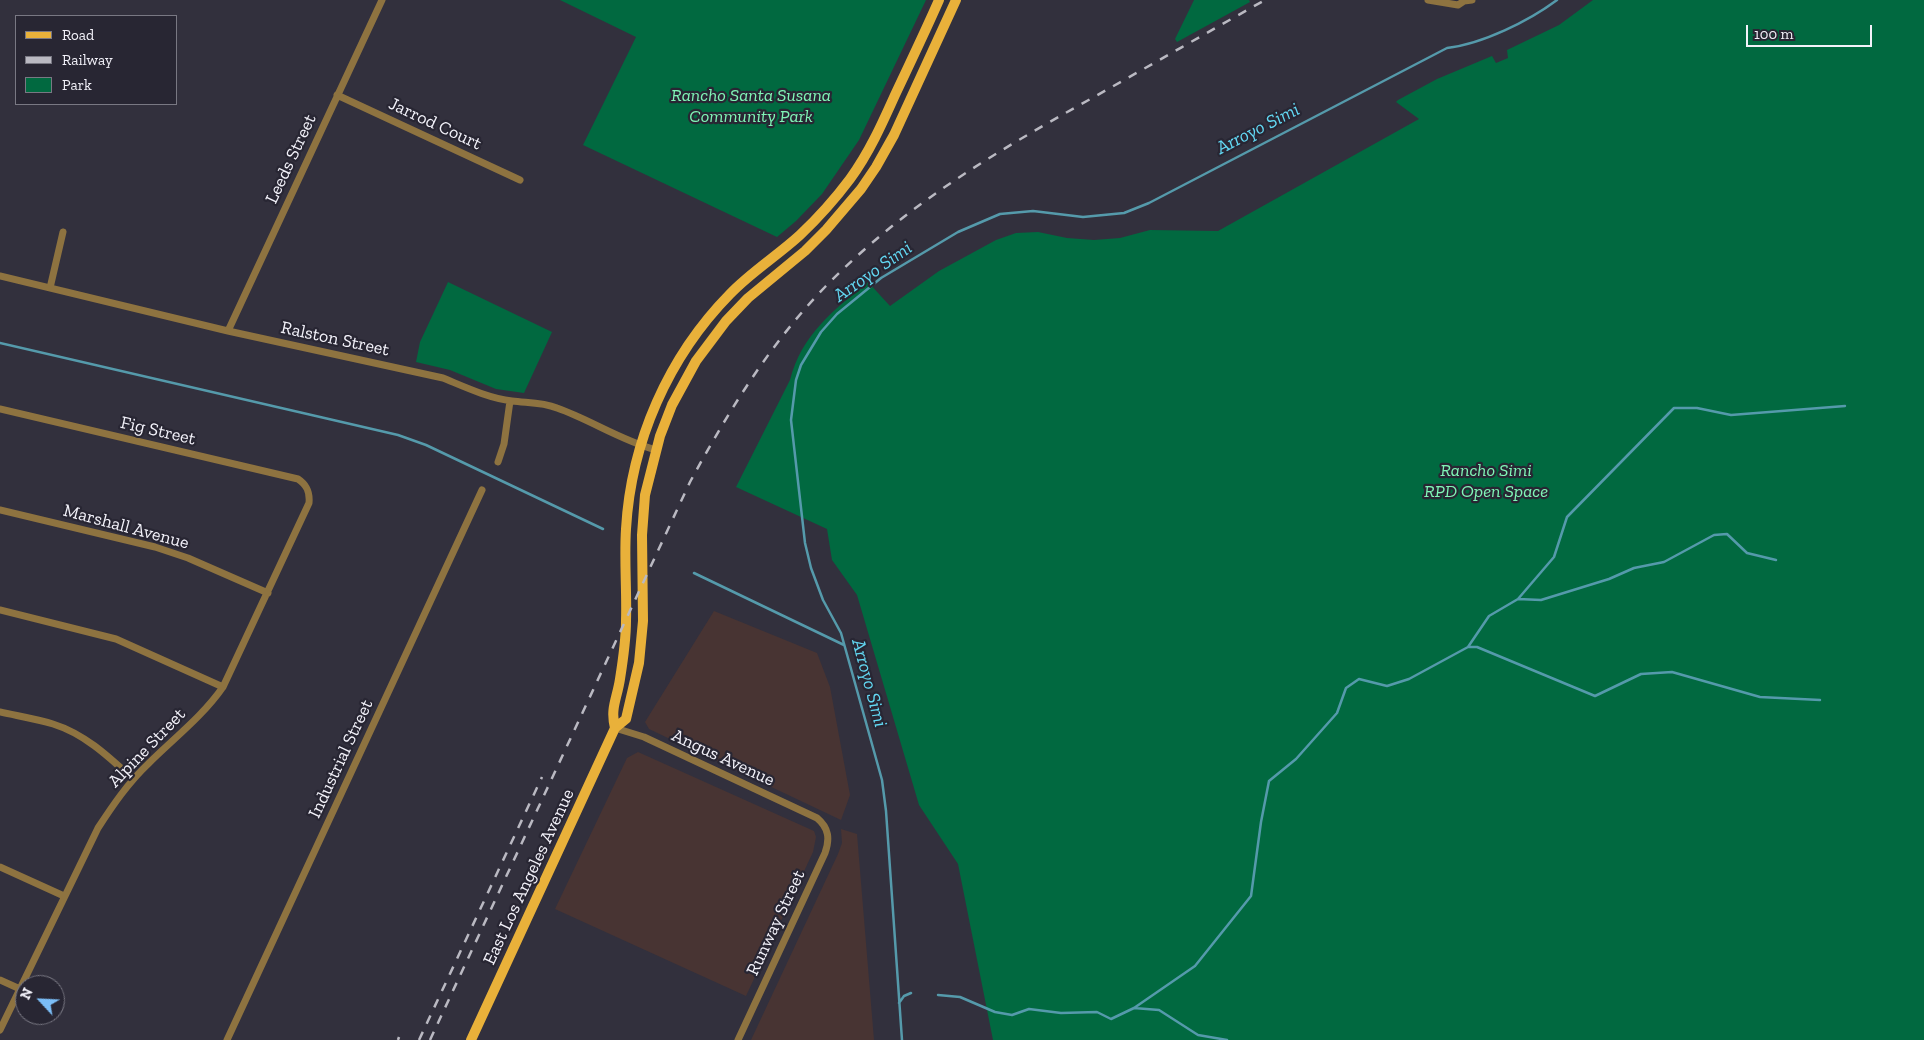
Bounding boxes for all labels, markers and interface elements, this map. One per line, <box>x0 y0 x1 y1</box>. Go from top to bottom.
legend <box>15 15 178 105</box>
scale bar <box>1749 15 1875 47</box>
text: 100 m <box>1754 25 1793 43</box>
text: Road <box>62 26 94 44</box>
text: Railway <box>62 51 113 69</box>
text: Park <box>62 76 92 94</box>
park label: Rancho Santa Susana Community Park <box>671 85 831 128</box>
street label: Jarrod Court <box>385 93 485 155</box>
water label: Arroyo Simi <box>1213 98 1303 160</box>
street label: Leeds Street <box>261 111 321 207</box>
water label: Arroyo Simi <box>829 237 917 307</box>
street label: Ralston Street <box>279 317 391 361</box>
street label: Fig Street <box>118 412 198 450</box>
park label: Rancho Simi RPD Open Space <box>1424 460 1548 502</box>
street label: Marshall Avenue <box>61 500 191 554</box>
water label: Arroyo Simi <box>846 636 892 730</box>
street label: Industrial Street <box>304 696 378 822</box>
street label: Alpine Street <box>104 704 190 792</box>
street label: Angus Avenue <box>668 725 778 791</box>
street label: East Los Angeles Avenue <box>479 786 579 968</box>
street label: Runway Street <box>742 867 810 979</box>
north arrow <box>15 975 65 1025</box>
text: N <box>17 985 37 1002</box>

